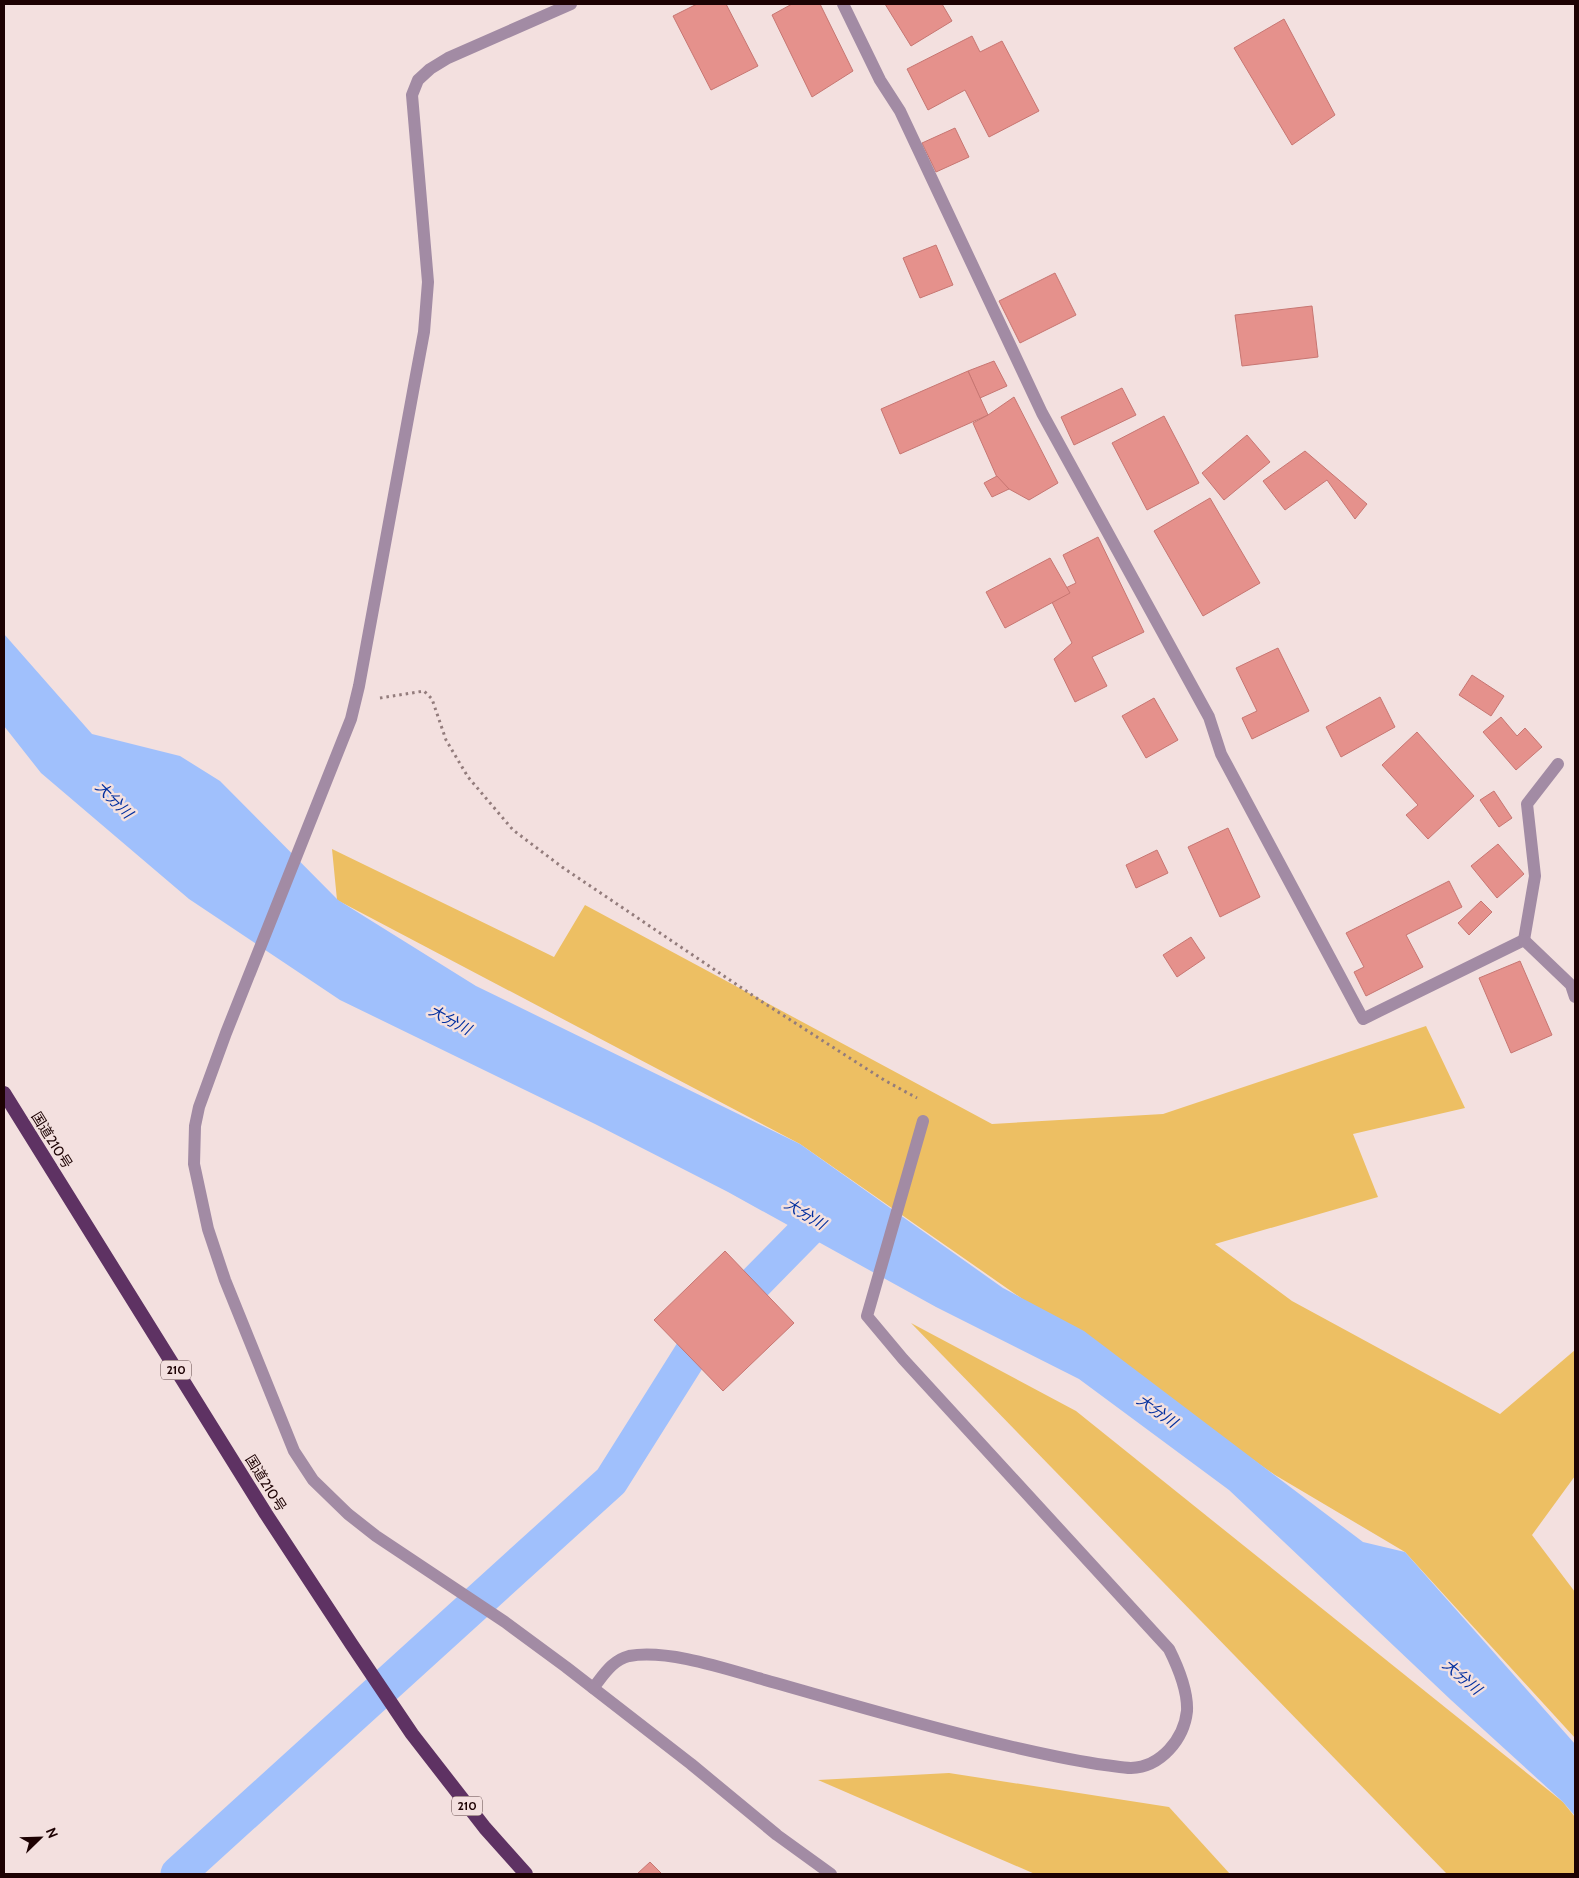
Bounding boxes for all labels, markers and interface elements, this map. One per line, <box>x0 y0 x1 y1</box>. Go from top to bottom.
water label: 大分川 <box>92 778 138 824</box>
water label: 大分川 <box>426 1001 476 1039</box>
street label: 国道210号 <box>27 1108 77 1172</box>
water label: 大分川 <box>781 1195 831 1234</box>
road number: 210 <box>161 1360 191 1380</box>
water label: 大分川 <box>1133 1391 1182 1432</box>
street label: 国道210号 <box>241 1451 291 1515</box>
water label: 大分川 <box>1439 1656 1487 1700</box>
road number: 210 <box>452 1796 482 1815</box>
north arrow <box>15 1813 65 1863</box>
text: N <box>42 1825 62 1841</box>

